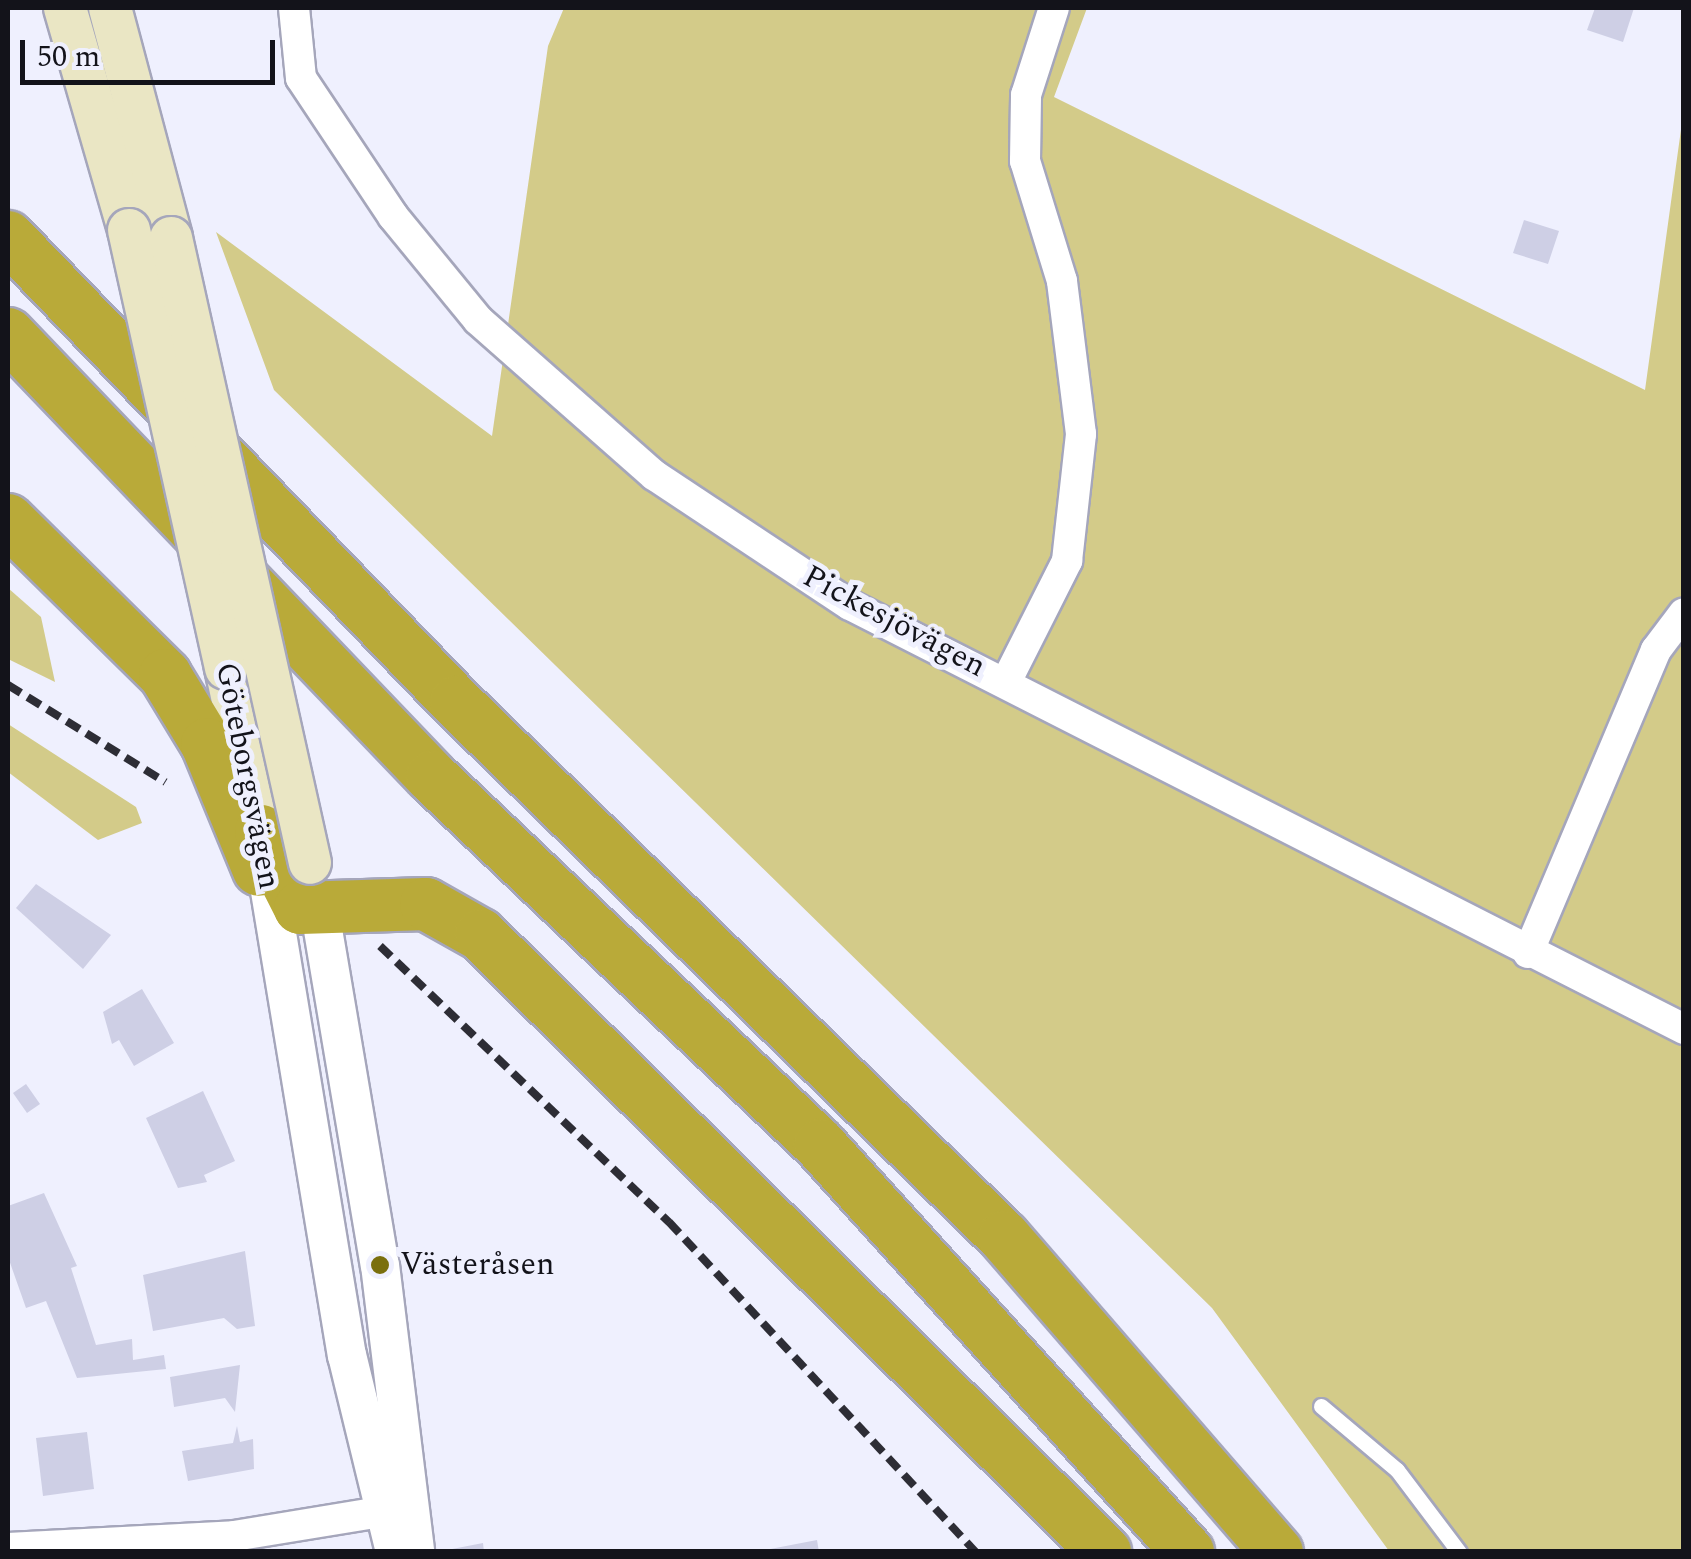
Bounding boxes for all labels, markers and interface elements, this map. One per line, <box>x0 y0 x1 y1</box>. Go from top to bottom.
scale bar <box>25 20 280 82</box>
text: 50 m <box>37 34 100 80</box>
street label: Pickesjövägen <box>796 558 992 686</box>
street label: Göteborgsvägen <box>206 660 288 892</box>
place label: Västeråsen <box>400 1246 555 1284</box>
marker: Västeråsen <box>369 1254 391 1276</box>

